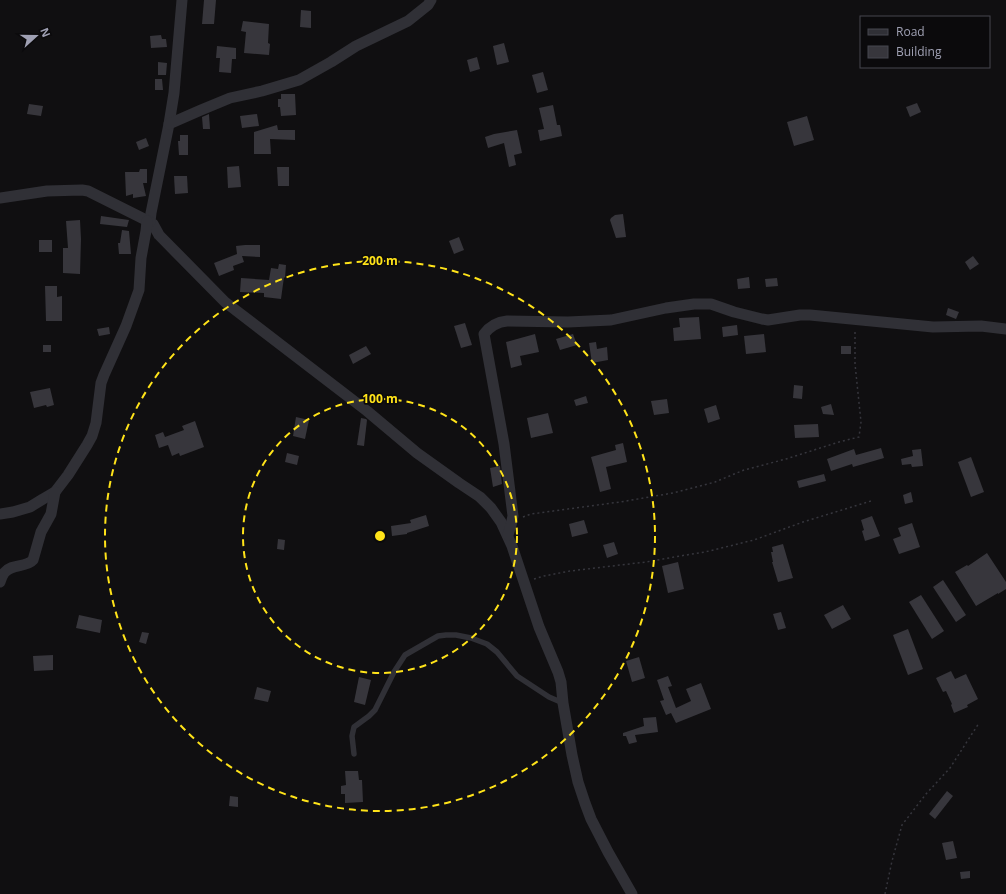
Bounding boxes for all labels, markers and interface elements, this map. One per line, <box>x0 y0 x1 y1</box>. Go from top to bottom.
north arrow <box>16 16 56 56</box>
legend <box>860 16 990 68</box>
text: Road <box>896 23 925 40</box>
text: N <box>37 25 54 39</box>
text: Building <box>896 43 942 60</box>
text: 200 m <box>362 252 398 269</box>
text: 100 m <box>362 390 398 407</box>
centre of rings <box>373 529 387 543</box>

